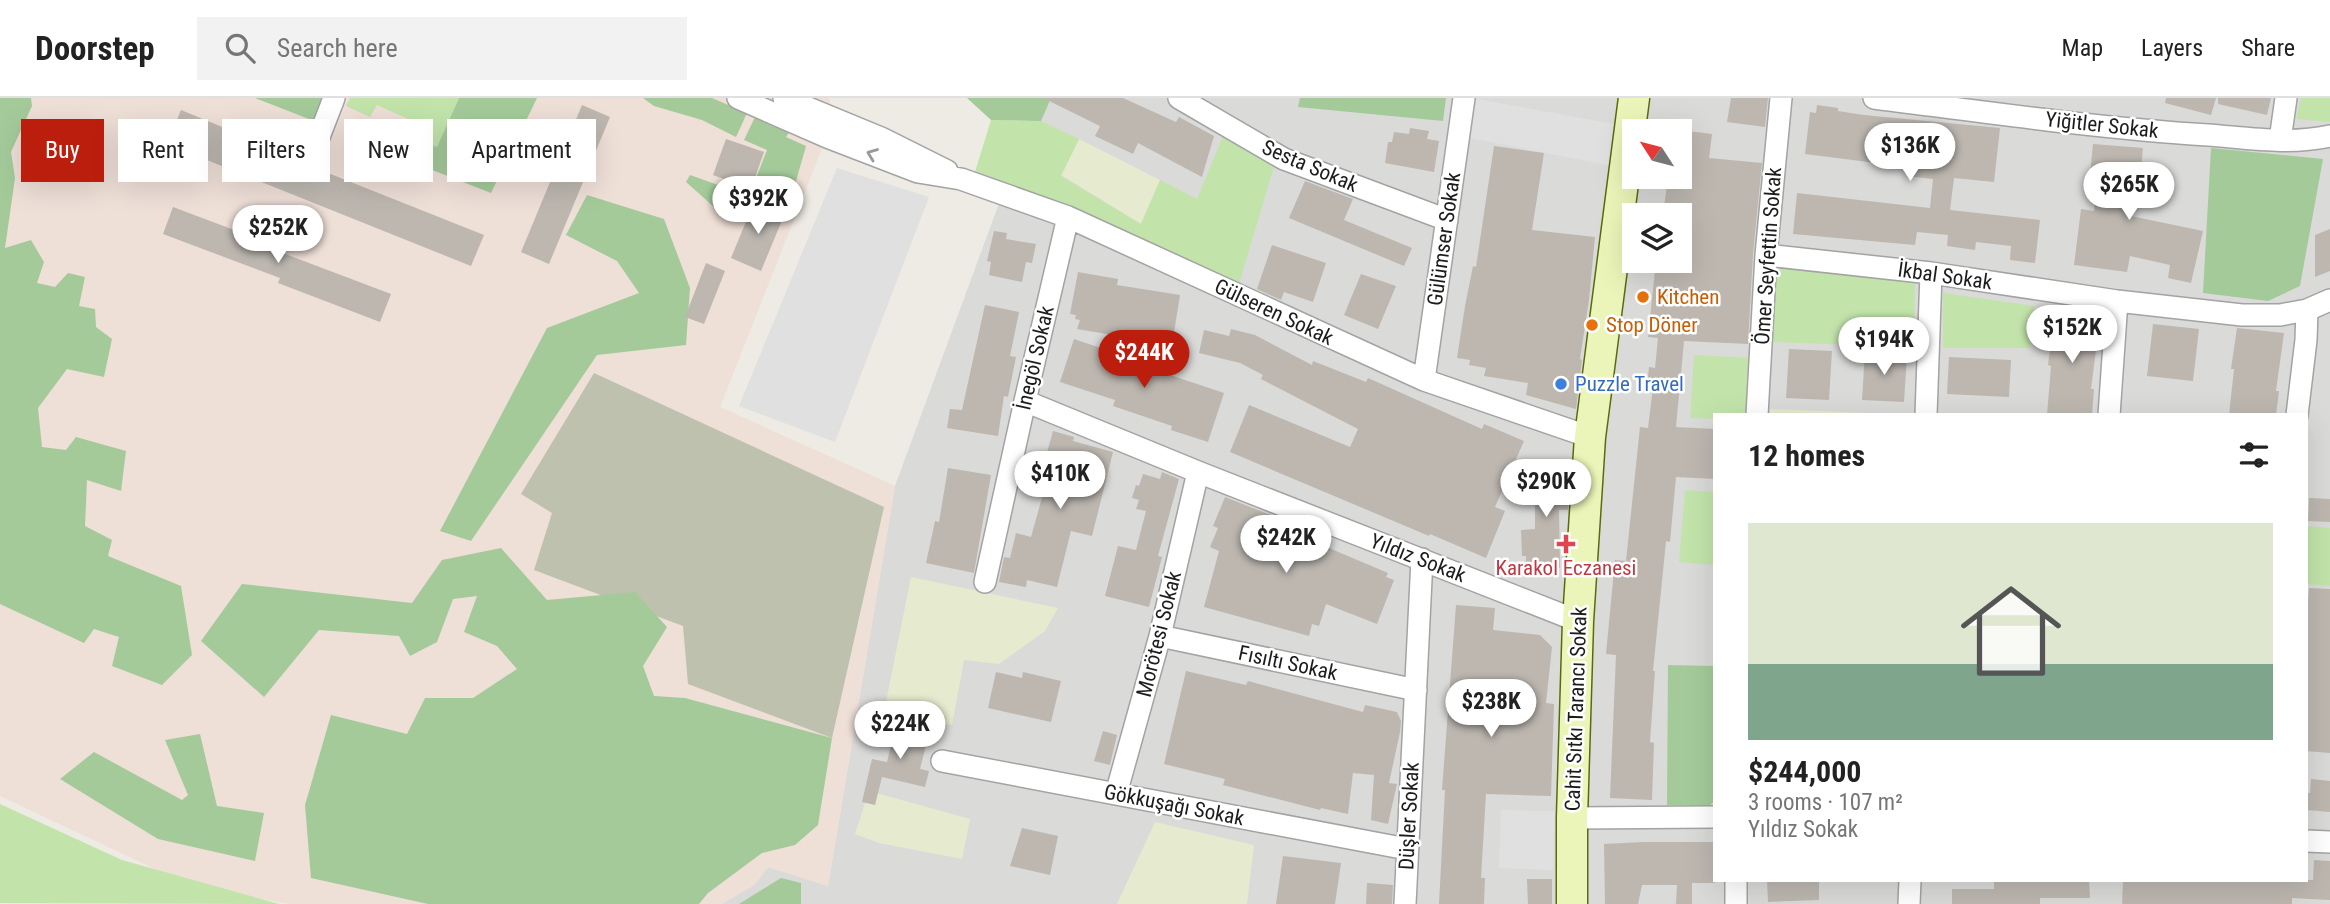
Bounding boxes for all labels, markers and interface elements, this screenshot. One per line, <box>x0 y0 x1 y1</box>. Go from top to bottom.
search box <box>197 17 687 80</box>
text: Doorstep <box>35 29 155 68</box>
icon: search <box>221 29 259 67</box>
text: Search here <box>277 33 398 63</box>
text: Map <box>2062 34 2103 62</box>
text: Layers <box>2141 34 2203 62</box>
text: Share <box>2241 34 2295 62</box>
street label: Yiğitler Sokak <box>2044 107 2160 143</box>
chip: Buy <box>21 119 104 182</box>
chip: Rent <box>118 119 208 182</box>
chip: Filters <box>222 119 330 182</box>
chip: New <box>344 119 433 182</box>
chip: Apartment <box>447 119 596 182</box>
north arrow <box>1622 119 1692 189</box>
map controls <box>1622 119 1692 273</box>
pin: $136K <box>1861 123 1959 183</box>
text: $136K <box>1880 132 1940 159</box>
street label: Sesta Sokak <box>1258 135 1362 197</box>
one-way arrow <box>867 149 879 163</box>
pin: $265K <box>2080 162 2178 222</box>
street label: Ömer Seyfettin Sokak <box>1750 166 1786 346</box>
street label: Gülümser Sokak <box>1423 170 1465 307</box>
text: $265K <box>2099 171 2159 198</box>
pin: $392K <box>709 176 807 236</box>
text: $392K <box>728 185 788 212</box>
button: layers <box>1622 203 1692 273</box>
pin: $252K <box>229 206 327 265</box>
text: $252K <box>248 214 308 241</box>
street label: İkbal Sokak <box>1896 257 1994 295</box>
street label: Gülseren Sokak <box>1211 274 1338 350</box>
place label: Kitchen <box>1657 285 1719 309</box>
marker: Kitchen <box>1635 289 1651 305</box>
street label: İnegöl Sokak <box>1011 303 1059 412</box>
pin: $152K <box>2023 306 2121 365</box>
place label: Stop Döner <box>1606 313 1698 337</box>
text: $152K <box>2042 314 2102 341</box>
marker: Stop Döner <box>1584 317 1600 333</box>
pin: $194K <box>1835 317 1933 377</box>
text: $194K <box>1854 326 1914 353</box>
pin: $244K <box>1095 330 1193 390</box>
text: $244K <box>1114 339 1174 366</box>
place label: Puzzle Travel <box>1575 372 1684 396</box>
marker: Puzzle Travel <box>1553 376 1569 392</box>
icon: filters <box>2235 436 2273 474</box>
text: 12 homes <box>1748 438 1865 473</box>
pin: $410K <box>1011 452 1109 511</box>
text: $410K <box>1030 460 1090 487</box>
pin: $290K <box>1497 460 1595 519</box>
text: $290K <box>1516 468 1576 495</box>
pin: $242K <box>1237 516 1335 575</box>
text: $242K <box>1256 524 1316 551</box>
street label: Yıldız Sokak <box>1367 529 1470 587</box>
marker: Karakol Eczanesi <box>1558 536 1574 552</box>
place label: Karakol Eczanesi <box>1496 556 1636 580</box>
street label: Morötesi Sokak <box>1132 568 1186 699</box>
icon: home <box>1948 568 2074 694</box>
street label: Cahit Sıtkı Tarancı Sokak <box>1560 606 1592 812</box>
street label: Fısıltı Sokak <box>1236 641 1340 685</box>
pin: $238K <box>1442 680 1540 739</box>
text: $238K <box>1461 688 1521 715</box>
pin: $224K <box>851 702 949 761</box>
text: $224K <box>870 710 930 737</box>
text: $244,000 <box>1748 754 1861 789</box>
street label: Düşler Sokak <box>1394 761 1424 871</box>
street label: Gökkuşağı Sokak <box>1102 780 1247 830</box>
text: 3 rooms · 107 m² <box>1748 789 1903 816</box>
text: Yıldız Sokak <box>1748 816 1858 843</box>

